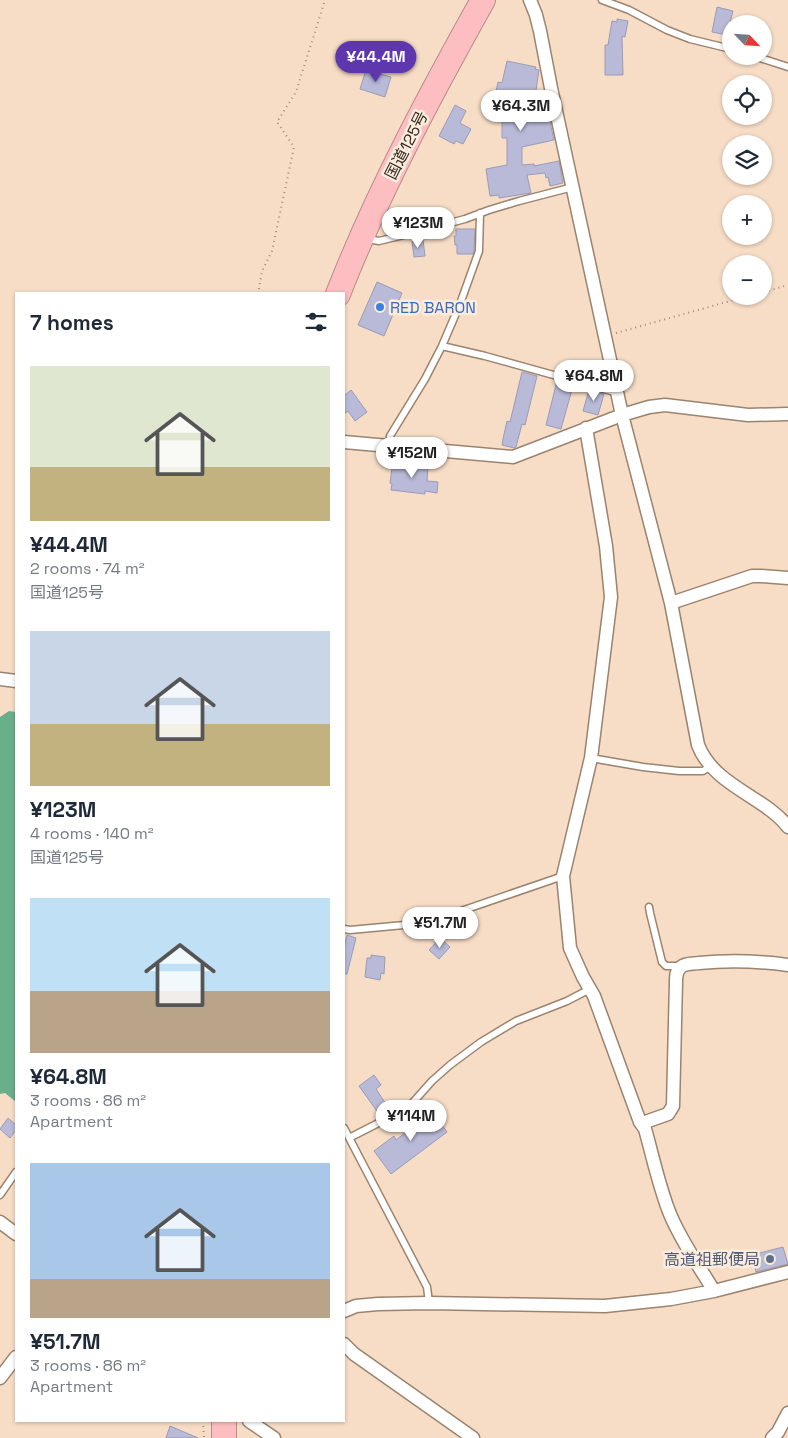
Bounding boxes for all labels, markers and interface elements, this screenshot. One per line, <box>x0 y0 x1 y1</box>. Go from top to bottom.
north arrow <box>722 15 772 65</box>
map controls <box>722 15 772 305</box>
pin: ¥44.4M <box>335 41 417 83</box>
text: ¥44.4M <box>346 46 406 67</box>
button: locate <box>722 75 772 125</box>
pin: ¥64.3M <box>480 90 562 132</box>
text: ¥64.3M <box>492 95 550 116</box>
street label: 国道125号 <box>380 108 433 183</box>
button: layers <box>722 135 772 185</box>
button: + <box>722 195 772 245</box>
pin: ¥123M <box>383 206 453 249</box>
text: ¥123M <box>393 212 443 233</box>
button: − <box>722 255 772 305</box>
place label: RED BARON <box>390 297 476 318</box>
marker: RED BARON <box>374 301 386 313</box>
icon: filters <box>302 308 330 336</box>
text: 7 homes <box>30 309 114 336</box>
pin: ¥64.8M <box>553 360 635 402</box>
text: ¥64.8M <box>565 365 623 386</box>
icon: home <box>135 399 225 489</box>
pin: ¥152M <box>377 436 447 479</box>
text: ¥152M <box>387 442 437 463</box>
text: ¥44.4M <box>30 531 108 558</box>
text: 2 rooms · 74 m² <box>30 558 145 579</box>
text: 国道125号 <box>30 582 104 603</box>
icon: home <box>135 664 225 754</box>
text: ¥123M <box>30 796 96 823</box>
text: 4 rooms · 140 m² <box>30 823 154 844</box>
text: 国道125号 <box>30 847 104 868</box>
pin: ¥51.7M <box>399 906 481 949</box>
text: ¥51.7M <box>413 912 467 933</box>
icon: home <box>135 930 225 1020</box>
text: ¥64.8M <box>30 1063 107 1090</box>
text: 3 rooms · 86 m² <box>30 1090 146 1111</box>
pin: ¥114M <box>376 1100 446 1142</box>
text: ¥114M <box>387 1105 435 1126</box>
text: Apartment <box>30 1111 113 1132</box>
icon: home <box>135 1195 225 1285</box>
place label: 高道祖郵便局 <box>664 1249 760 1270</box>
marker: 高道祖郵便局 <box>764 1253 776 1265</box>
text: ¥51.7M <box>30 1328 100 1355</box>
text: 3 rooms · 86 m² <box>30 1355 146 1376</box>
text: Apartment <box>30 1376 113 1397</box>

